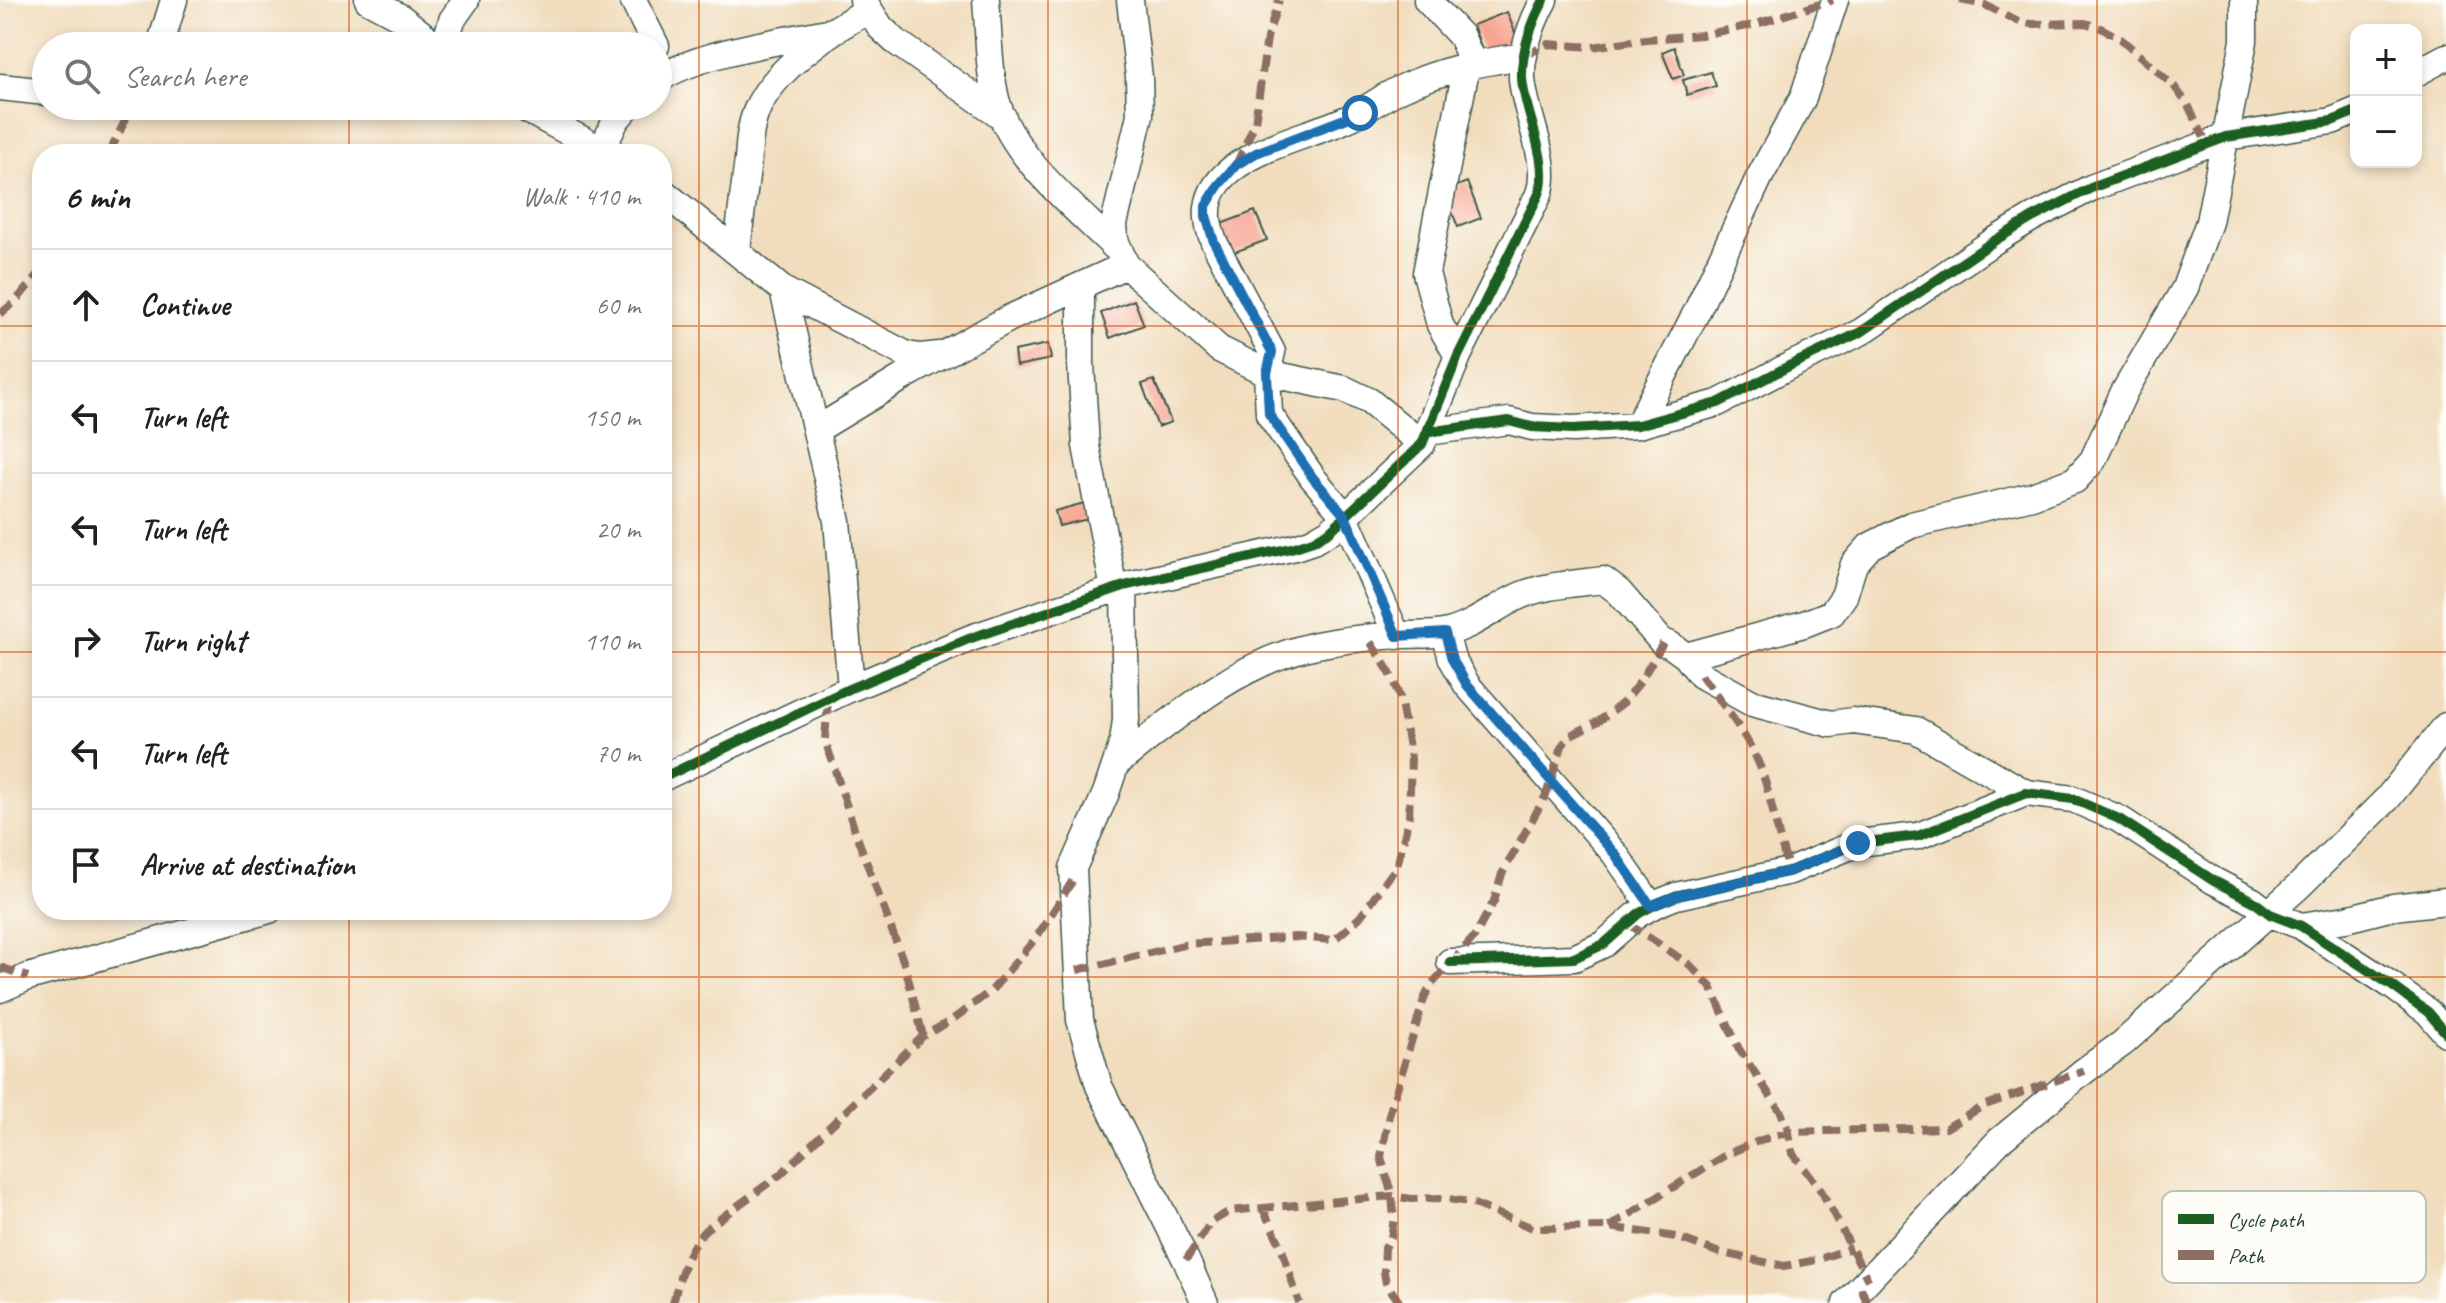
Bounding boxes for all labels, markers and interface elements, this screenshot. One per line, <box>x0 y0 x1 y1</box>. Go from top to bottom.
map controls <box>2350 24 2422 168</box>
button: + <box>2350 24 2422 96</box>
search box <box>32 32 672 120</box>
icon: search <box>60 54 104 98</box>
text: Search here <box>124 57 246 95</box>
route start <box>1342 95 1378 131</box>
button: − <box>2350 96 2422 168</box>
text: 6 min <box>64 175 130 218</box>
text: Walk · 410 m <box>523 180 640 213</box>
icon: ahead <box>64 283 108 327</box>
text: Continue <box>140 286 230 324</box>
text: 60 m <box>596 289 640 322</box>
icon: left <box>64 395 108 439</box>
text: Turn left <box>140 398 227 436</box>
text: 150 m <box>584 401 640 434</box>
icon: left <box>64 507 108 551</box>
text: Turn left <box>140 510 227 548</box>
text: 20 m <box>596 513 640 546</box>
icon: right <box>64 619 108 663</box>
text: Turn right <box>140 622 245 660</box>
text: 110 m <box>584 625 640 658</box>
icon: left <box>64 731 108 775</box>
text: Turn left <box>140 734 227 772</box>
text: 70 m <box>596 737 640 770</box>
route end <box>1840 825 1876 861</box>
icon: arrive <box>64 843 108 887</box>
text: Arrive at destination <box>140 846 355 884</box>
legend <box>2162 1191 2426 1283</box>
text: Cycle path <box>2228 1206 2305 1234</box>
text: Path <box>2228 1242 2265 1270</box>

